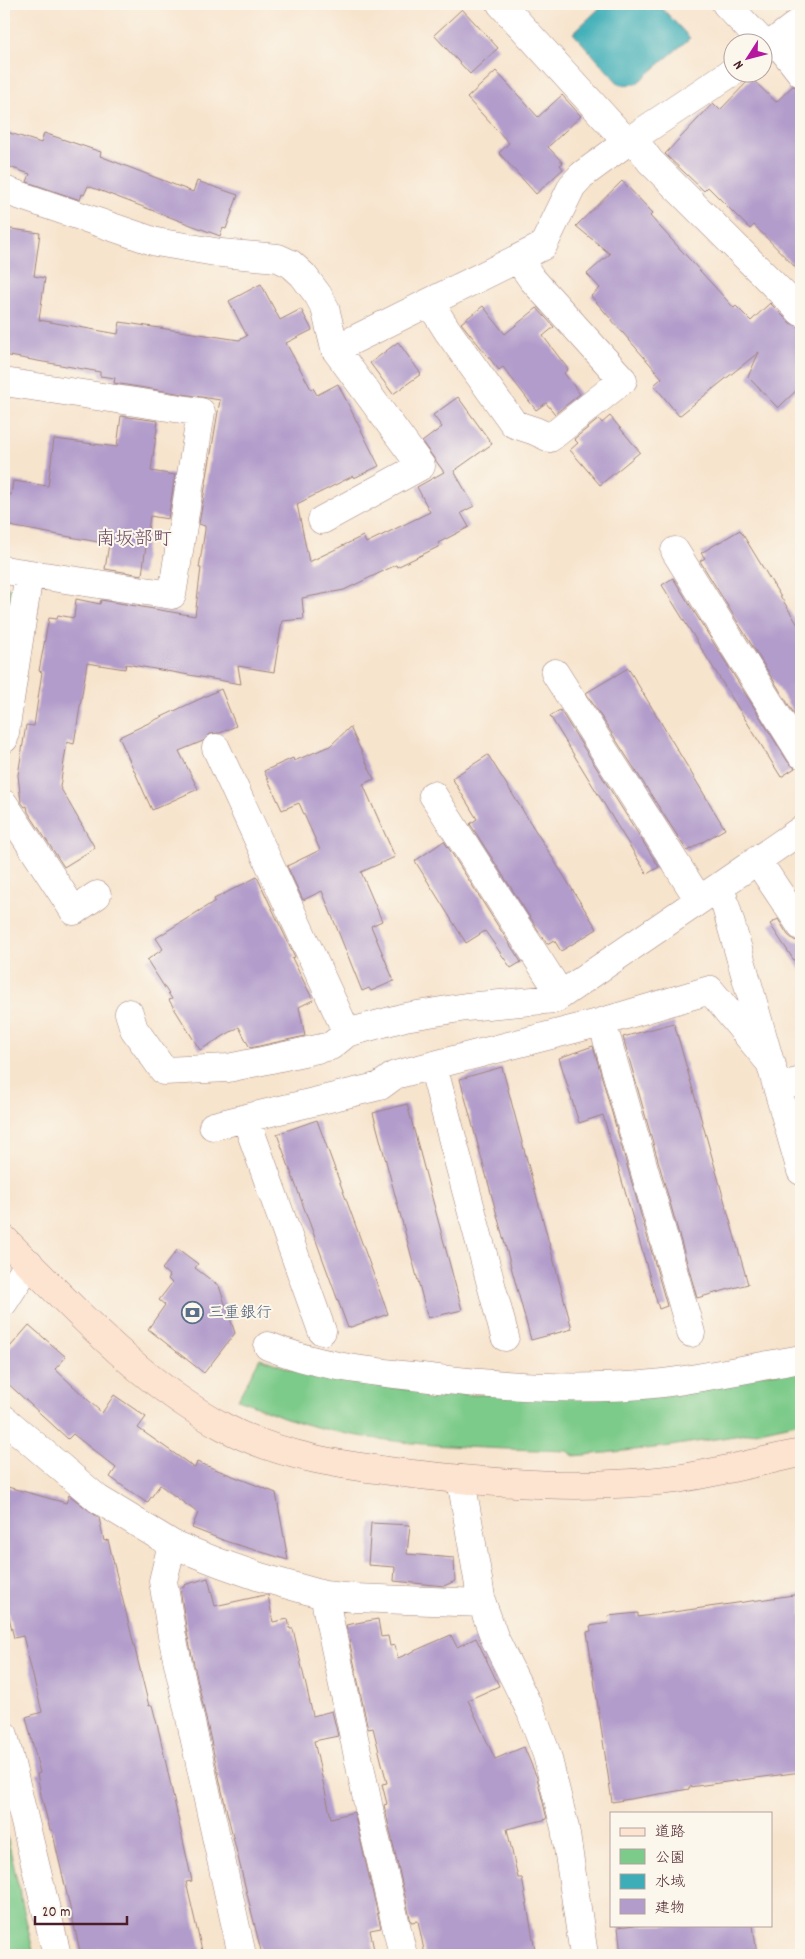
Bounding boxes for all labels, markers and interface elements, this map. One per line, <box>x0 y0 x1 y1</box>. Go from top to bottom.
north arrow <box>722 32 772 82</box>
text: N <box>729 56 749 73</box>
district label: 南坂部町 <box>96 527 172 554</box>
bank icon: 三重銀行 <box>180 1301 204 1325</box>
place label: 三重銀行 <box>208 1302 272 1325</box>
legend <box>610 1812 772 1926</box>
text: 道路 <box>655 1822 685 1844</box>
text: 公園 <box>655 1848 685 1870</box>
text: 水域 <box>655 1872 685 1894</box>
scale bar <box>35 1894 128 1926</box>
text: 建物 <box>655 1898 685 1920</box>
text: 20 m <box>42 1902 70 1924</box>

